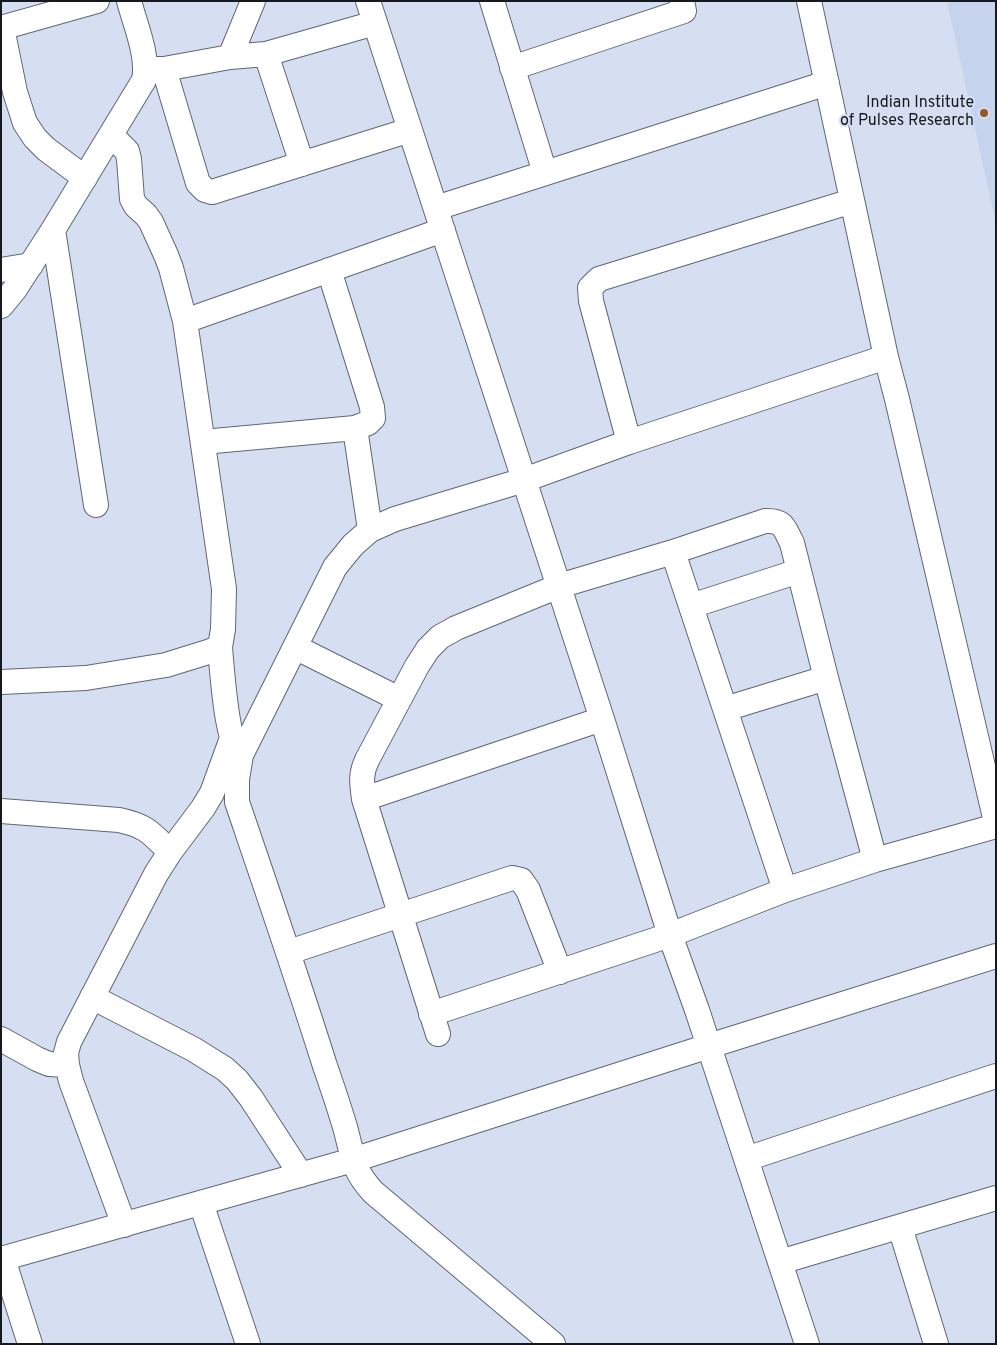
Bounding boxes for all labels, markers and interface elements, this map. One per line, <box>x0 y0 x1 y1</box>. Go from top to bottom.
place label: Indian Institute of Pulses Research <box>840 94 974 132</box>
marker: Indian Institute of Pulses Research <box>978 107 990 119</box>

